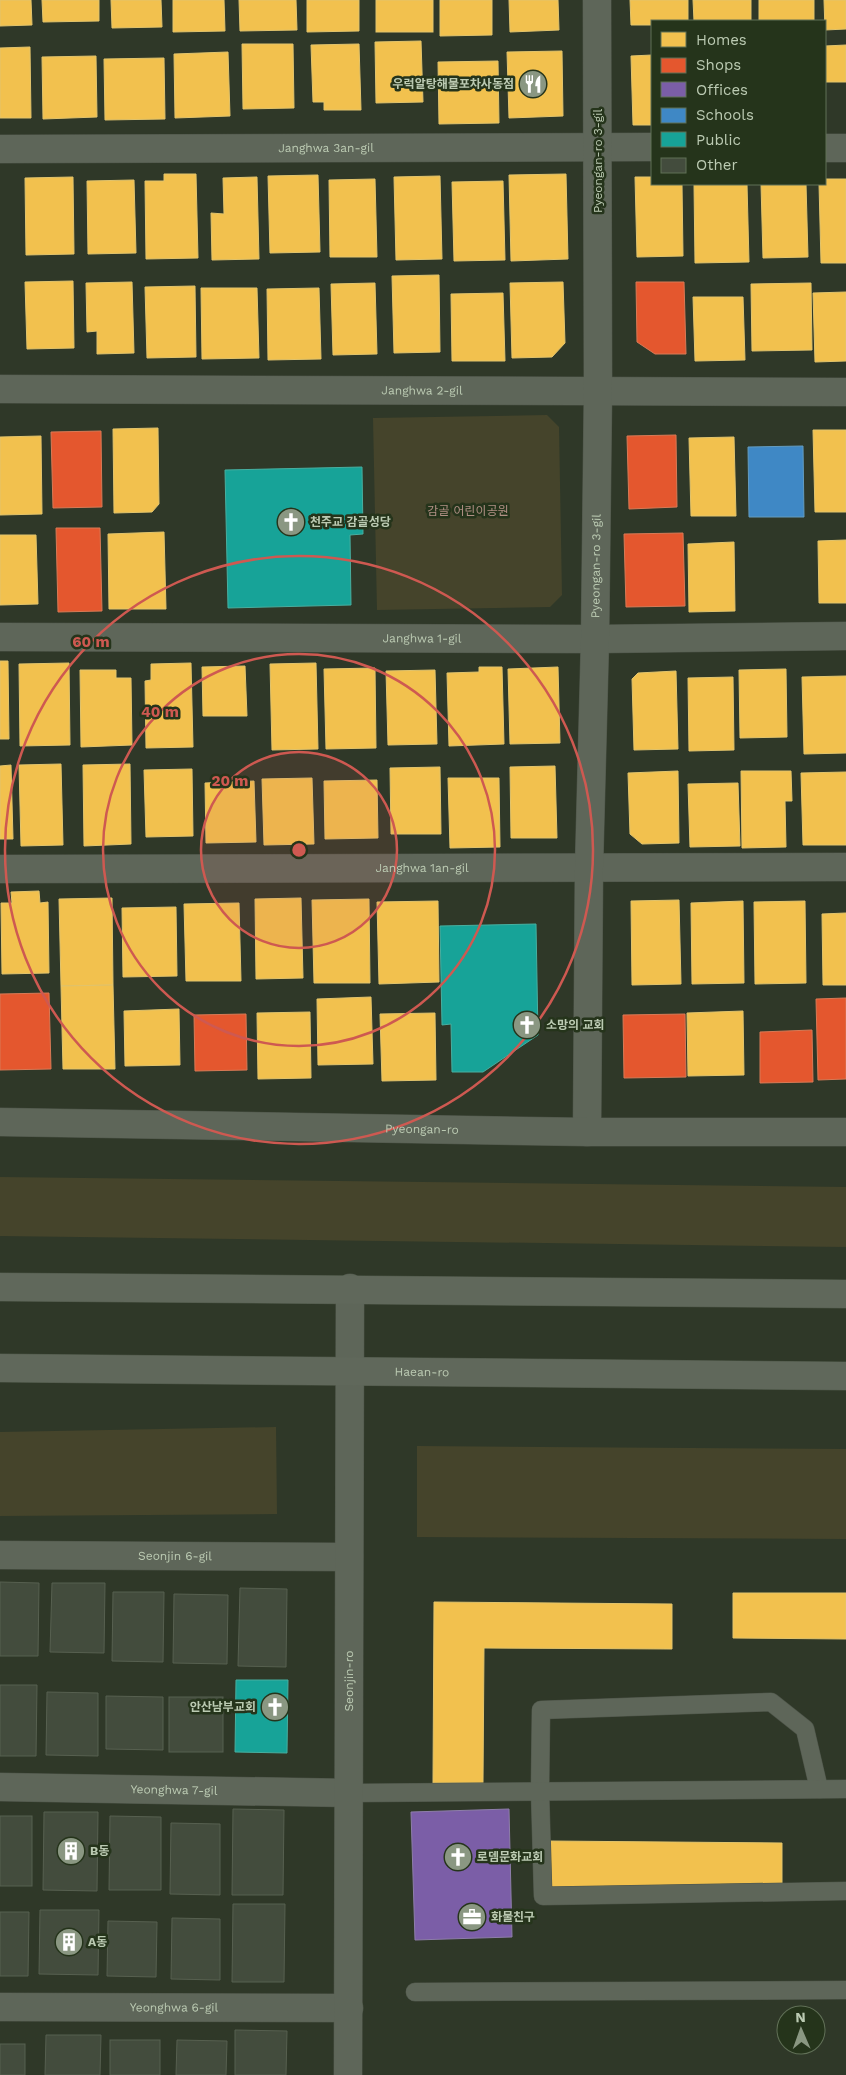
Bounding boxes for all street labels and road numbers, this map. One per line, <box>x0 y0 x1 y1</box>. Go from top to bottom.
street label: Pyeongan-ro 3-gil <box>591 109 605 213</box>
street label: Janghwa 3an-gil <box>278 141 374 155</box>
street label: Janghwa 2-gil <box>381 383 463 398</box>
street label: Pyeongan-ro 3-gil <box>588 514 604 618</box>
street label: Janghwa 1-gil <box>383 631 462 646</box>
street label: Janghwa 1an-gil <box>375 861 469 875</box>
street label: Pyeongan-ro <box>385 1122 459 1137</box>
street label: Haean-ro <box>395 1365 449 1379</box>
street label: Seonjin 6-gil <box>138 1549 212 1563</box>
street label: Seonjin-ro <box>342 1650 356 1712</box>
street label: Yeonghwa 7-gil <box>130 1782 218 1798</box>
street label: Yeonghwa 6-gil <box>130 2000 219 2015</box>

